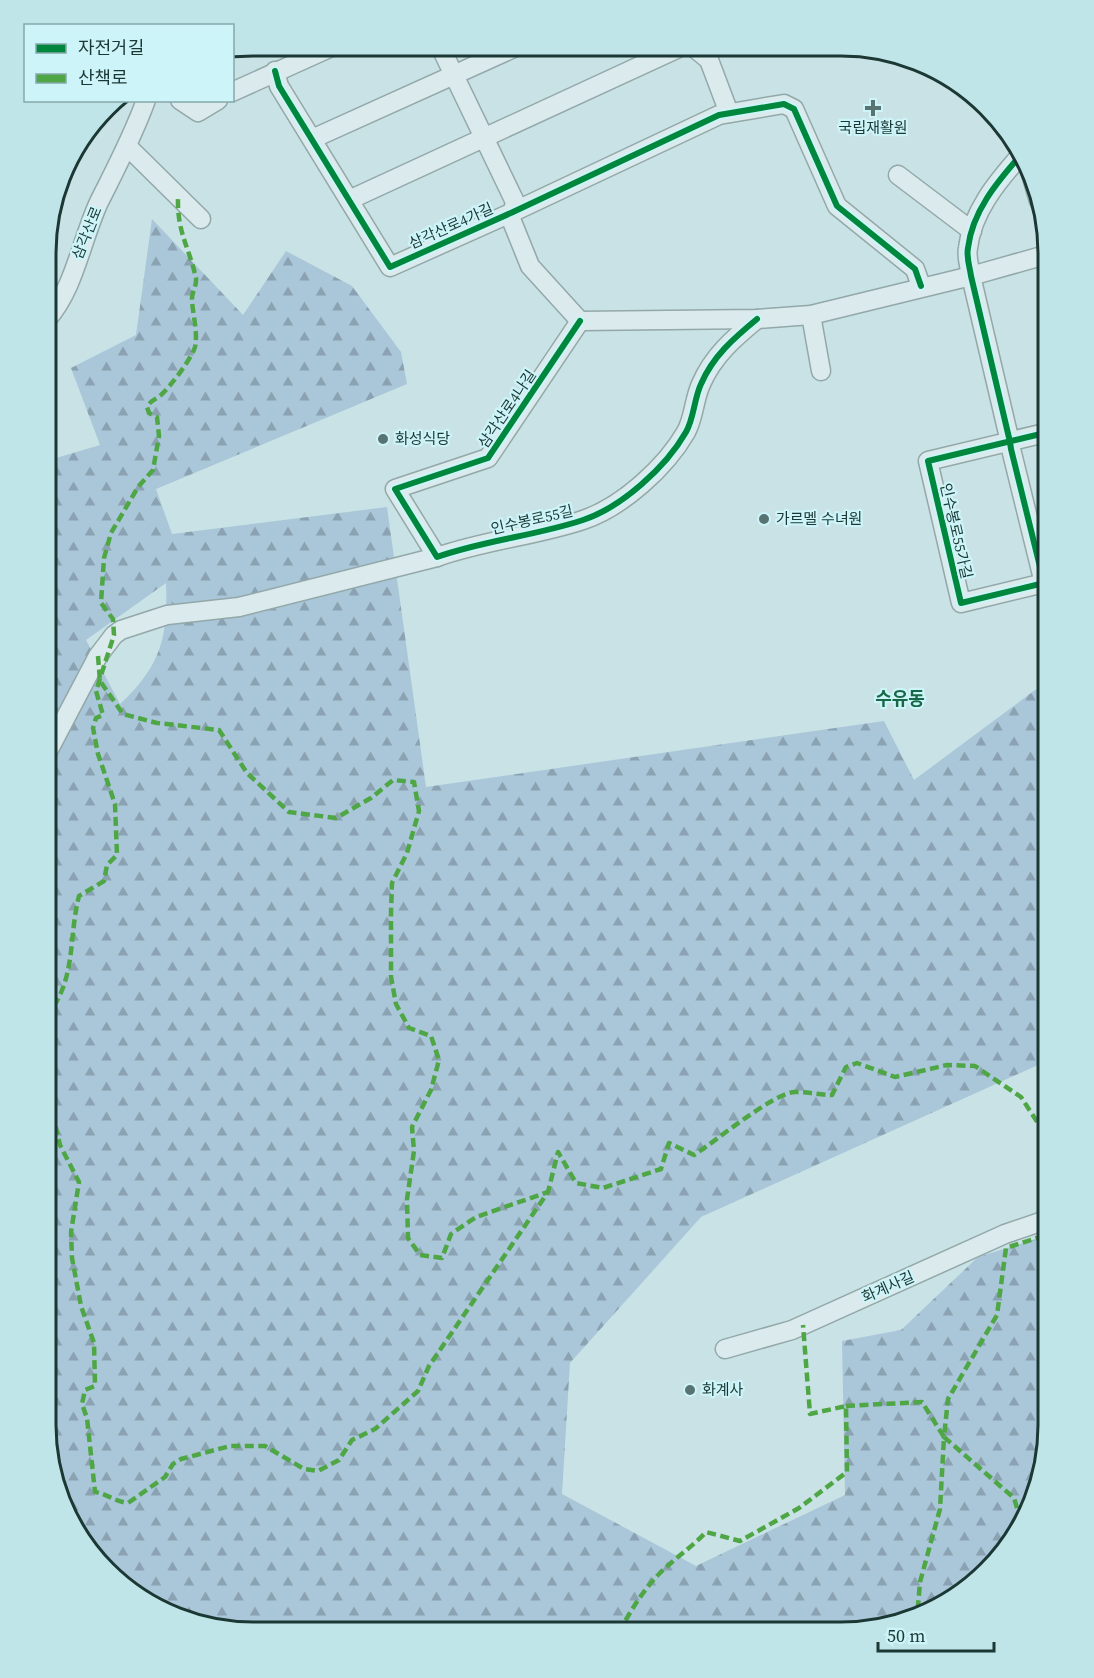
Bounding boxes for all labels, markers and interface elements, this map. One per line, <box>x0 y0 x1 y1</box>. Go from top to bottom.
legend <box>24 24 234 102</box>
text: 자전거길 <box>78 35 144 60</box>
text: 산책로 <box>78 65 128 90</box>
marker: 국립재활원 <box>864 99 882 117</box>
place label: 국립재활원 <box>838 117 908 138</box>
street label: 삼각산로4가길 <box>405 198 496 254</box>
street label: 삼각산로 <box>66 203 107 262</box>
street label: 삼각산로4나길 <box>473 365 541 452</box>
place label: 화성식당 <box>395 428 450 449</box>
marker: 화성식당 <box>376 432 390 446</box>
street label: 인수봉로55가길 <box>935 481 978 581</box>
street label: 인수봉로55길 <box>489 500 575 539</box>
place label: 가르멜 수녀원 <box>776 508 862 529</box>
marker: 가르멜 수녀원 <box>757 512 771 526</box>
district label: 수유동 <box>875 686 925 711</box>
street label: 화계사길 <box>858 1266 917 1307</box>
place label: 화계사 <box>702 1379 744 1400</box>
marker: 화계사 <box>683 1383 697 1397</box>
scale bar <box>878 1615 994 1653</box>
text: 50 m <box>887 1623 925 1648</box>

